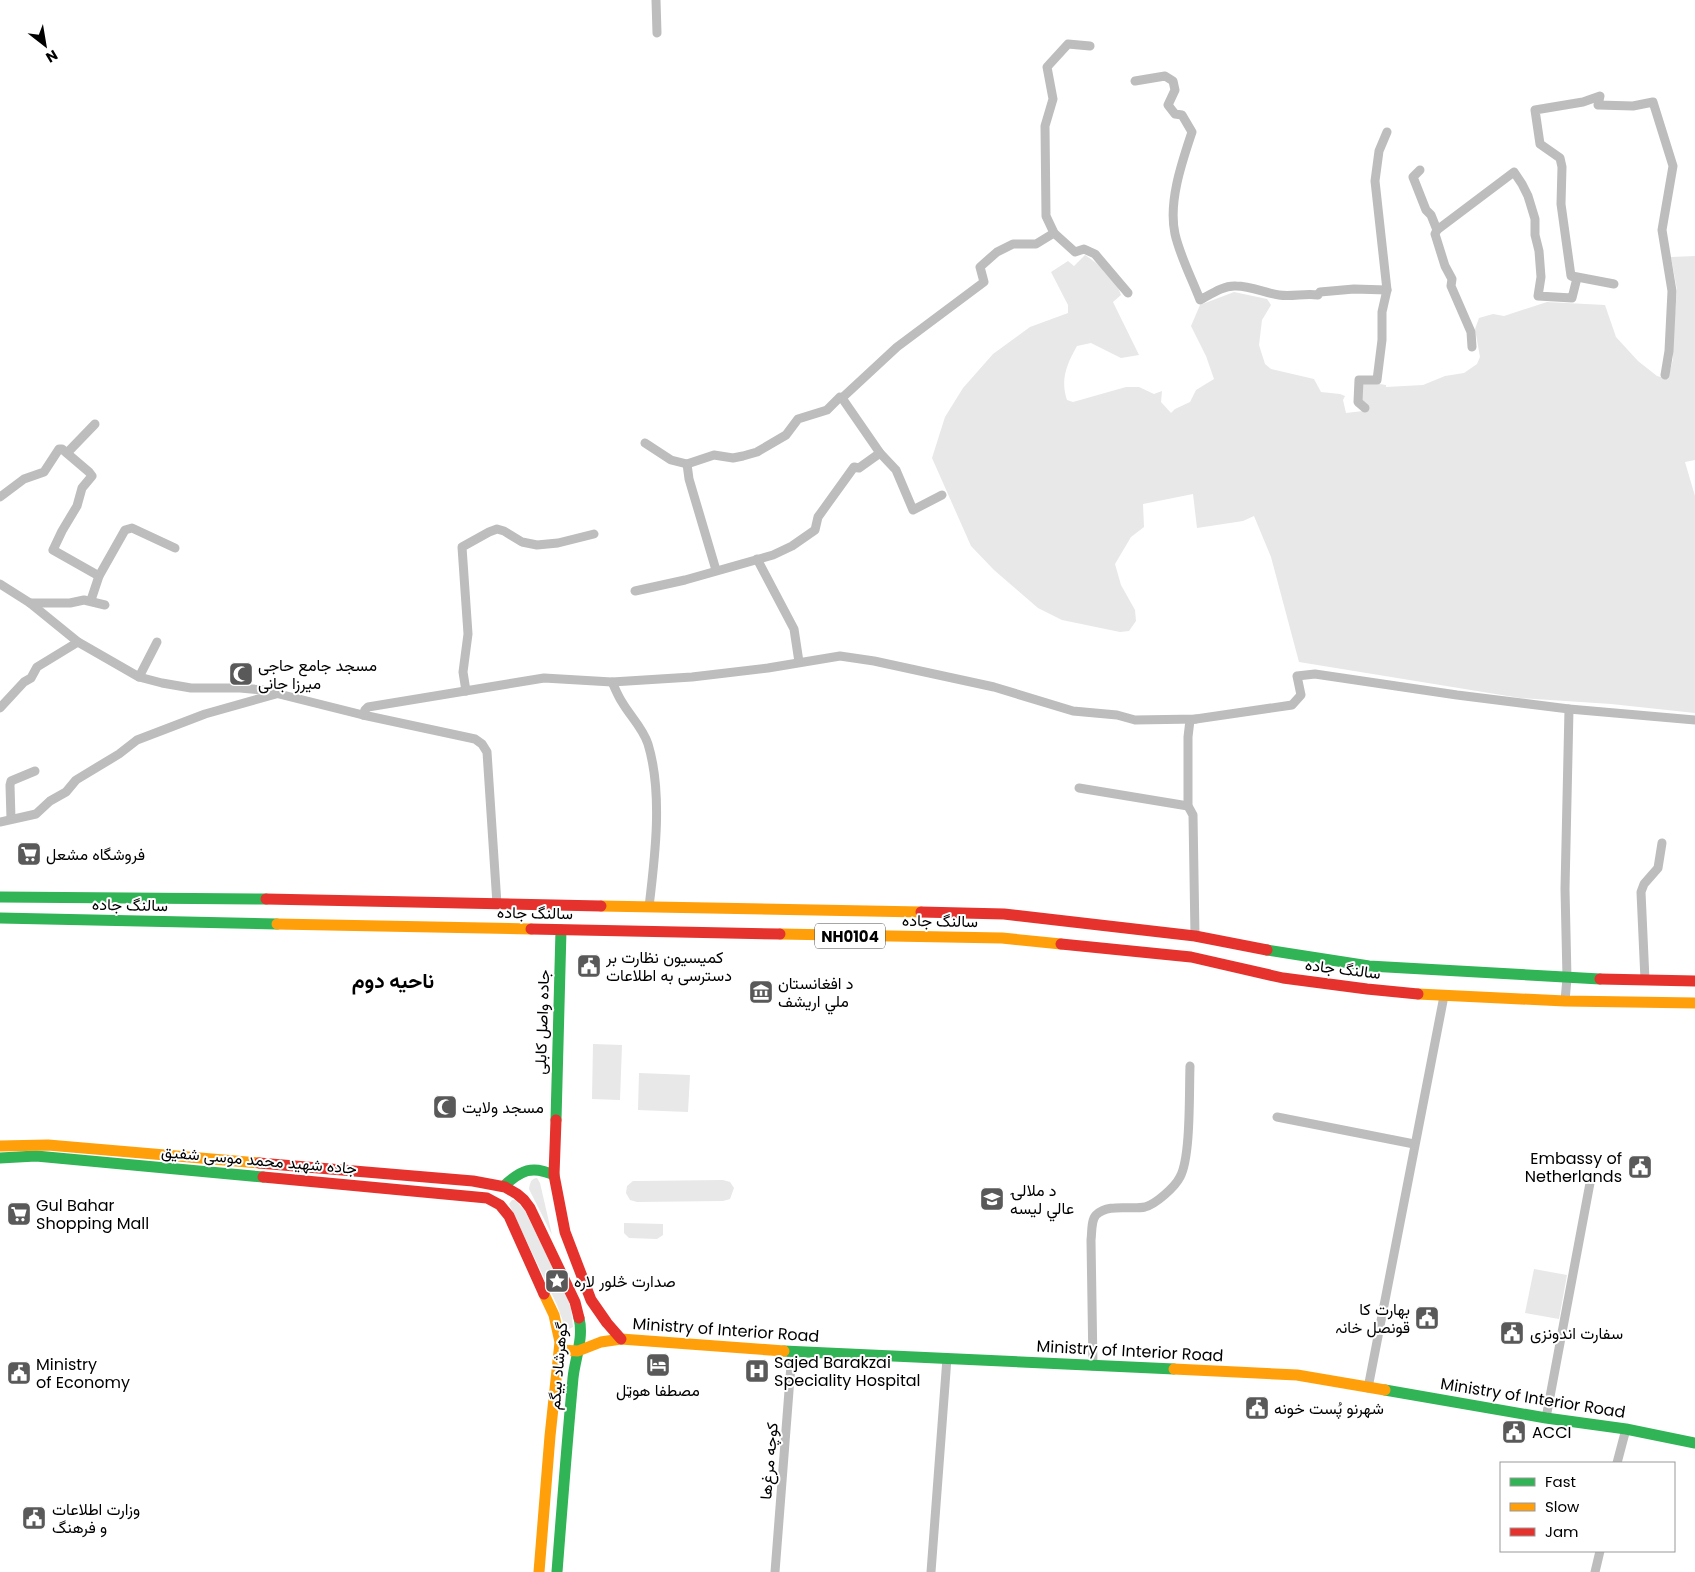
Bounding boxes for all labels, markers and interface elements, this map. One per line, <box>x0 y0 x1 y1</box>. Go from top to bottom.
north arrow <box>20 20 70 70</box>
text: N <box>42 45 61 67</box>
place label: مسجد جامع حاجی میرزا جانی <box>258 654 377 695</box>
mosque icon: مسجد جامع حاجی میرزا جانی <box>228 661 254 687</box>
supermarket icon: فروشگاه مشعل <box>16 841 42 867</box>
place label: فروشگاه مشعل <box>46 843 145 866</box>
street label: سالنگ جاده <box>92 893 168 917</box>
street label: سالنگ جاده <box>497 901 573 925</box>
street label: سالنگ جاده <box>902 909 978 933</box>
road number: NH0104 <box>815 924 885 948</box>
place label: کمیسیون نظارت بر دسترسی به اطلاعات <box>605 946 732 987</box>
public building icon: کمیسیون نظارت بر دسترسی به اطلاعات <box>576 953 602 979</box>
street label: سالنگ جاده <box>1304 953 1382 985</box>
district label: ناحیه دوم <box>352 966 434 995</box>
street label: جاده واصل کابلی <box>529 969 555 1075</box>
place label: د افغانستان ملي اریشف <box>778 972 854 1015</box>
museum icon: د افغانستان ملي اریشف <box>748 979 774 1005</box>
mosque icon: مسجد ولایت <box>432 1094 458 1120</box>
place label: مسجد ولایت <box>462 1096 544 1119</box>
street label: جاده شهید محمد موسی شفیق <box>160 1140 358 1180</box>
place label: Embassy of Netherlands <box>1525 1147 1622 1188</box>
public building icon: Embassy of Netherlands <box>1627 1154 1653 1180</box>
place label: د ملالۍ عالي لیسه <box>1010 1179 1074 1222</box>
school or university icon: د ملالۍ عالي لیسه <box>979 1186 1005 1212</box>
place label: Gul Bahar Shopping Mall <box>36 1194 149 1235</box>
supermarket icon: Gul Bahar Shopping Mall <box>6 1201 32 1227</box>
place icon: صدارت څلور لاره <box>544 1268 570 1294</box>
place label: صدارت څلور لاره <box>574 1270 676 1293</box>
place label: بھارت کا قونصل خانہ <box>1335 1298 1410 1339</box>
public building icon: بھارت کا قونصل خانہ <box>1414 1305 1440 1331</box>
street label: Ministry of Interior Road <box>632 1312 820 1348</box>
public building icon: سفارت اندونزی <box>1499 1320 1525 1346</box>
street label: گوهرشاد بیگم <box>543 1321 573 1411</box>
place label: سفارت اندونزی <box>1530 1322 1623 1345</box>
street label: Ministry of Interior Road <box>1036 1335 1224 1367</box>
place label: Sajed Barakzai Speciality Hospital <box>774 1351 921 1392</box>
hotel icon: مصطفا هوټل <box>645 1352 671 1378</box>
place label: Ministry of Economy <box>36 1353 130 1394</box>
hospital icon: Sajed Barakzai Speciality Hospital <box>744 1358 770 1384</box>
public building icon: Ministry of Economy <box>6 1360 32 1386</box>
street label: Ministry of Interior Road <box>1439 1372 1627 1424</box>
place label: مصطفا هوټل <box>616 1379 700 1402</box>
public building icon: شهرنو پُست خونه <box>1244 1395 1270 1421</box>
place label: شهرنو پُست خونه <box>1274 1397 1384 1420</box>
public building icon: ACCI <box>1501 1419 1527 1445</box>
street label: کوچه مرغ‌ها <box>754 1421 784 1501</box>
place label: ACCI <box>1532 1421 1571 1444</box>
legend <box>1500 1462 1675 1552</box>
text: Fast <box>1545 1471 1576 1492</box>
text: Slow <box>1545 1496 1580 1517</box>
place label: وزارت اطلاعات و فرهنگ <box>52 1498 140 1539</box>
public building icon: وزارت اطلاعات و فرهنگ <box>21 1505 47 1531</box>
text: Jam <box>1545 1521 1579 1542</box>

